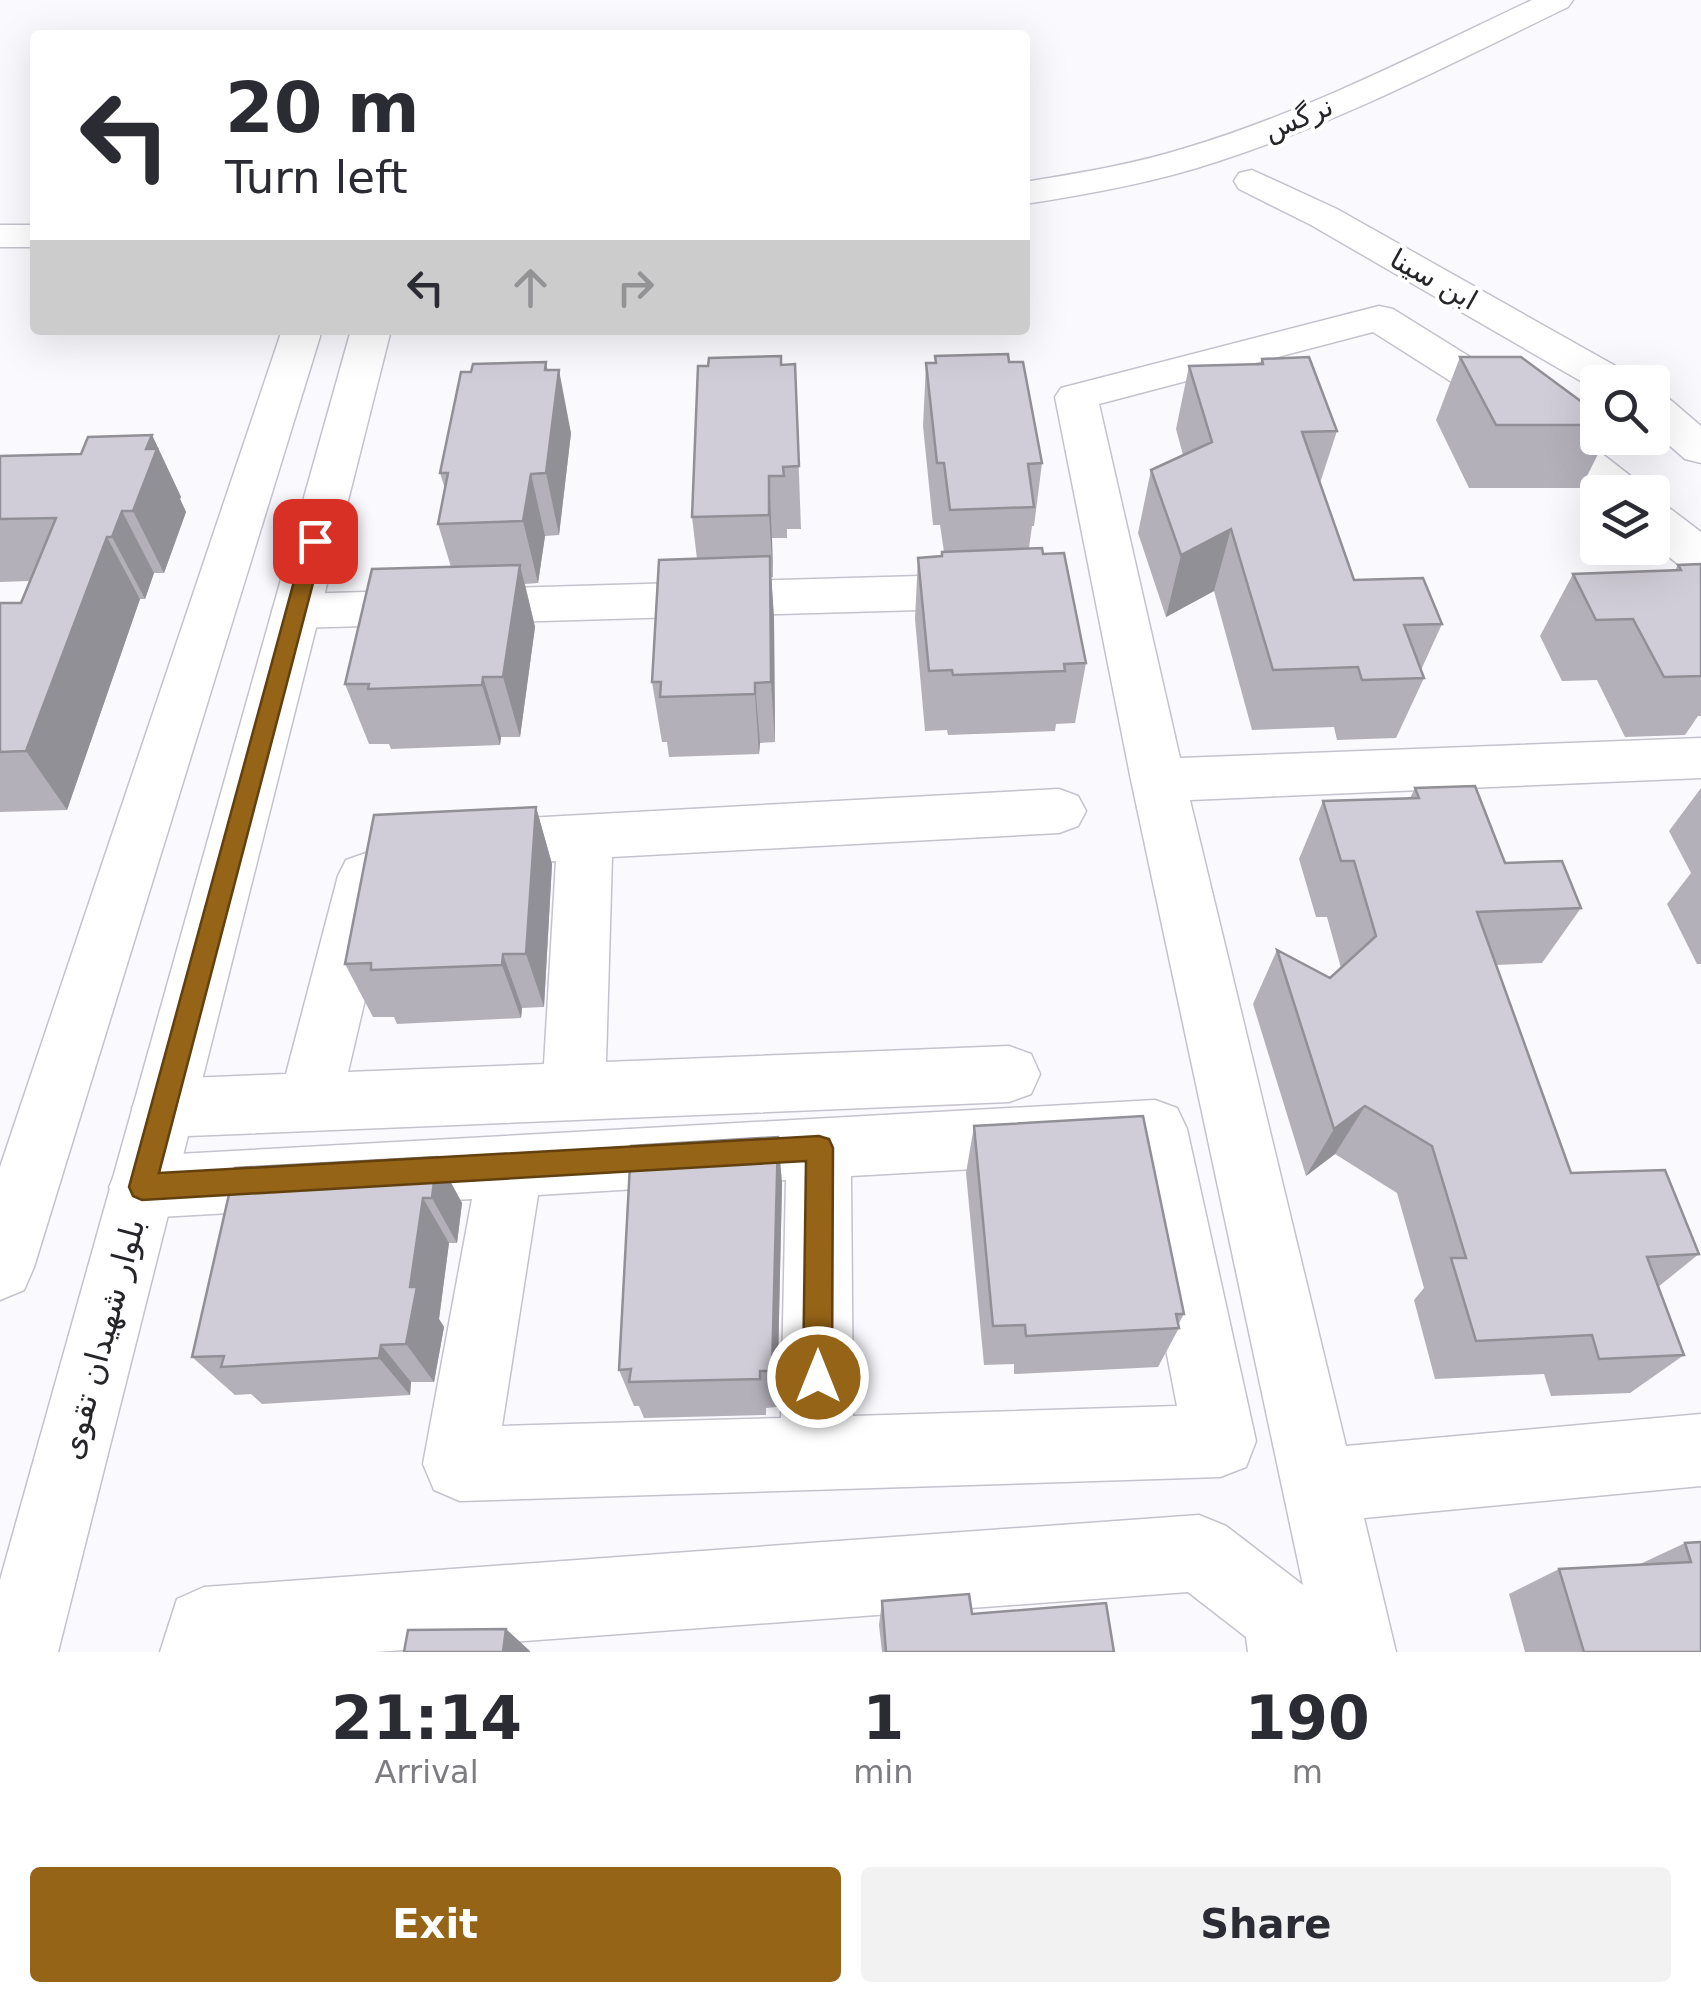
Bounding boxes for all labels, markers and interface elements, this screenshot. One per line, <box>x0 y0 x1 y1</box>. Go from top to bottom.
text: 20 m <box>225 67 420 149</box>
icon: left <box>60 70 190 200</box>
street label: نرگس <box>1258 89 1338 148</box>
text: Turn left <box>225 151 408 204</box>
street label: ابن سینا <box>1384 242 1483 317</box>
icon: left <box>398 260 453 315</box>
icon: ahead <box>503 260 558 315</box>
icon: right <box>608 260 663 315</box>
map controls <box>1580 365 1670 565</box>
button: search <box>1580 365 1670 455</box>
button: layers <box>1580 475 1670 565</box>
pin <box>273 499 358 584</box>
icon: arrive <box>288 514 343 569</box>
street label: بلوار شهیدان تقوی <box>52 1214 152 1464</box>
position arrow <box>766 1325 870 1429</box>
text: 21:14 <box>331 1683 522 1753</box>
text: 1 <box>862 1683 904 1753</box>
text: 190 <box>1245 1683 1370 1753</box>
text: Arrival <box>375 1753 479 1791</box>
text: min <box>853 1753 914 1791</box>
text: m <box>1292 1753 1323 1791</box>
button: Exit <box>30 1867 841 1982</box>
button: Share <box>861 1867 1671 1982</box>

